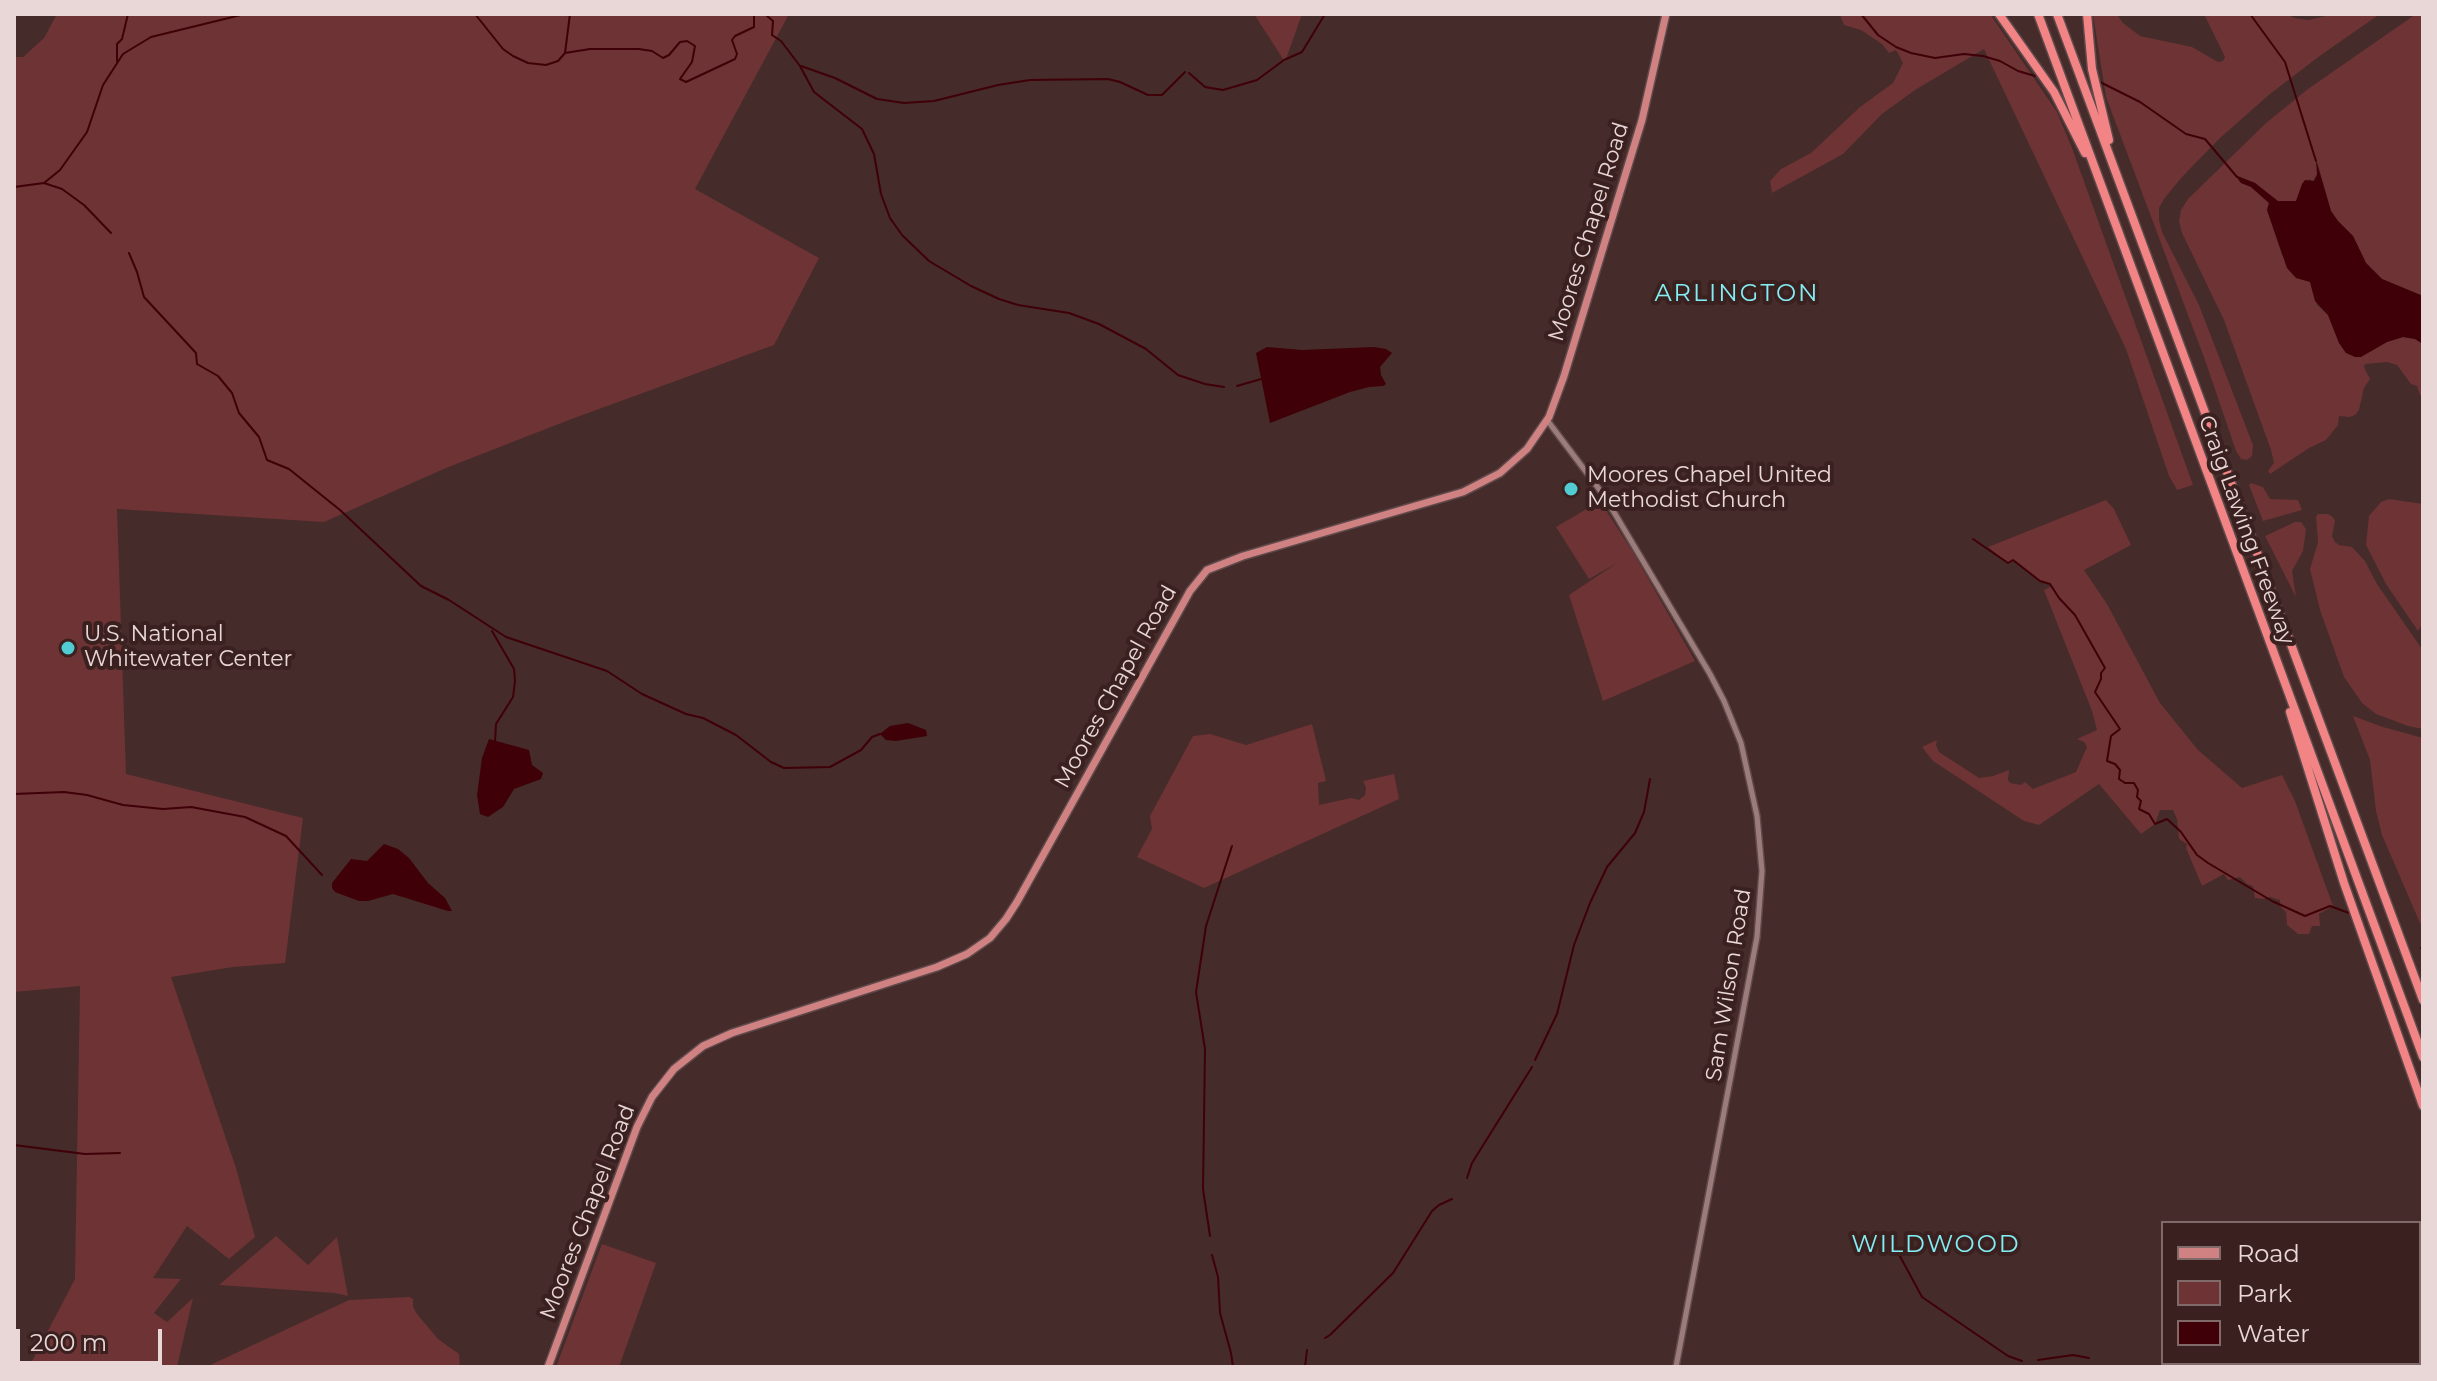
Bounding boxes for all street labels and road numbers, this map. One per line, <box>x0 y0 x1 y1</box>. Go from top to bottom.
street label: Moores Chapel Road <box>1543 119 1635 345</box>
street label: Craig Lawing Freeway <box>2192 412 2300 648</box>
street label: Moores Chapel Road <box>1049 581 1183 793</box>
street label: Sam Wilson Road <box>1701 887 1757 1083</box>
street label: Moores Chapel Road <box>535 1101 641 1323</box>

